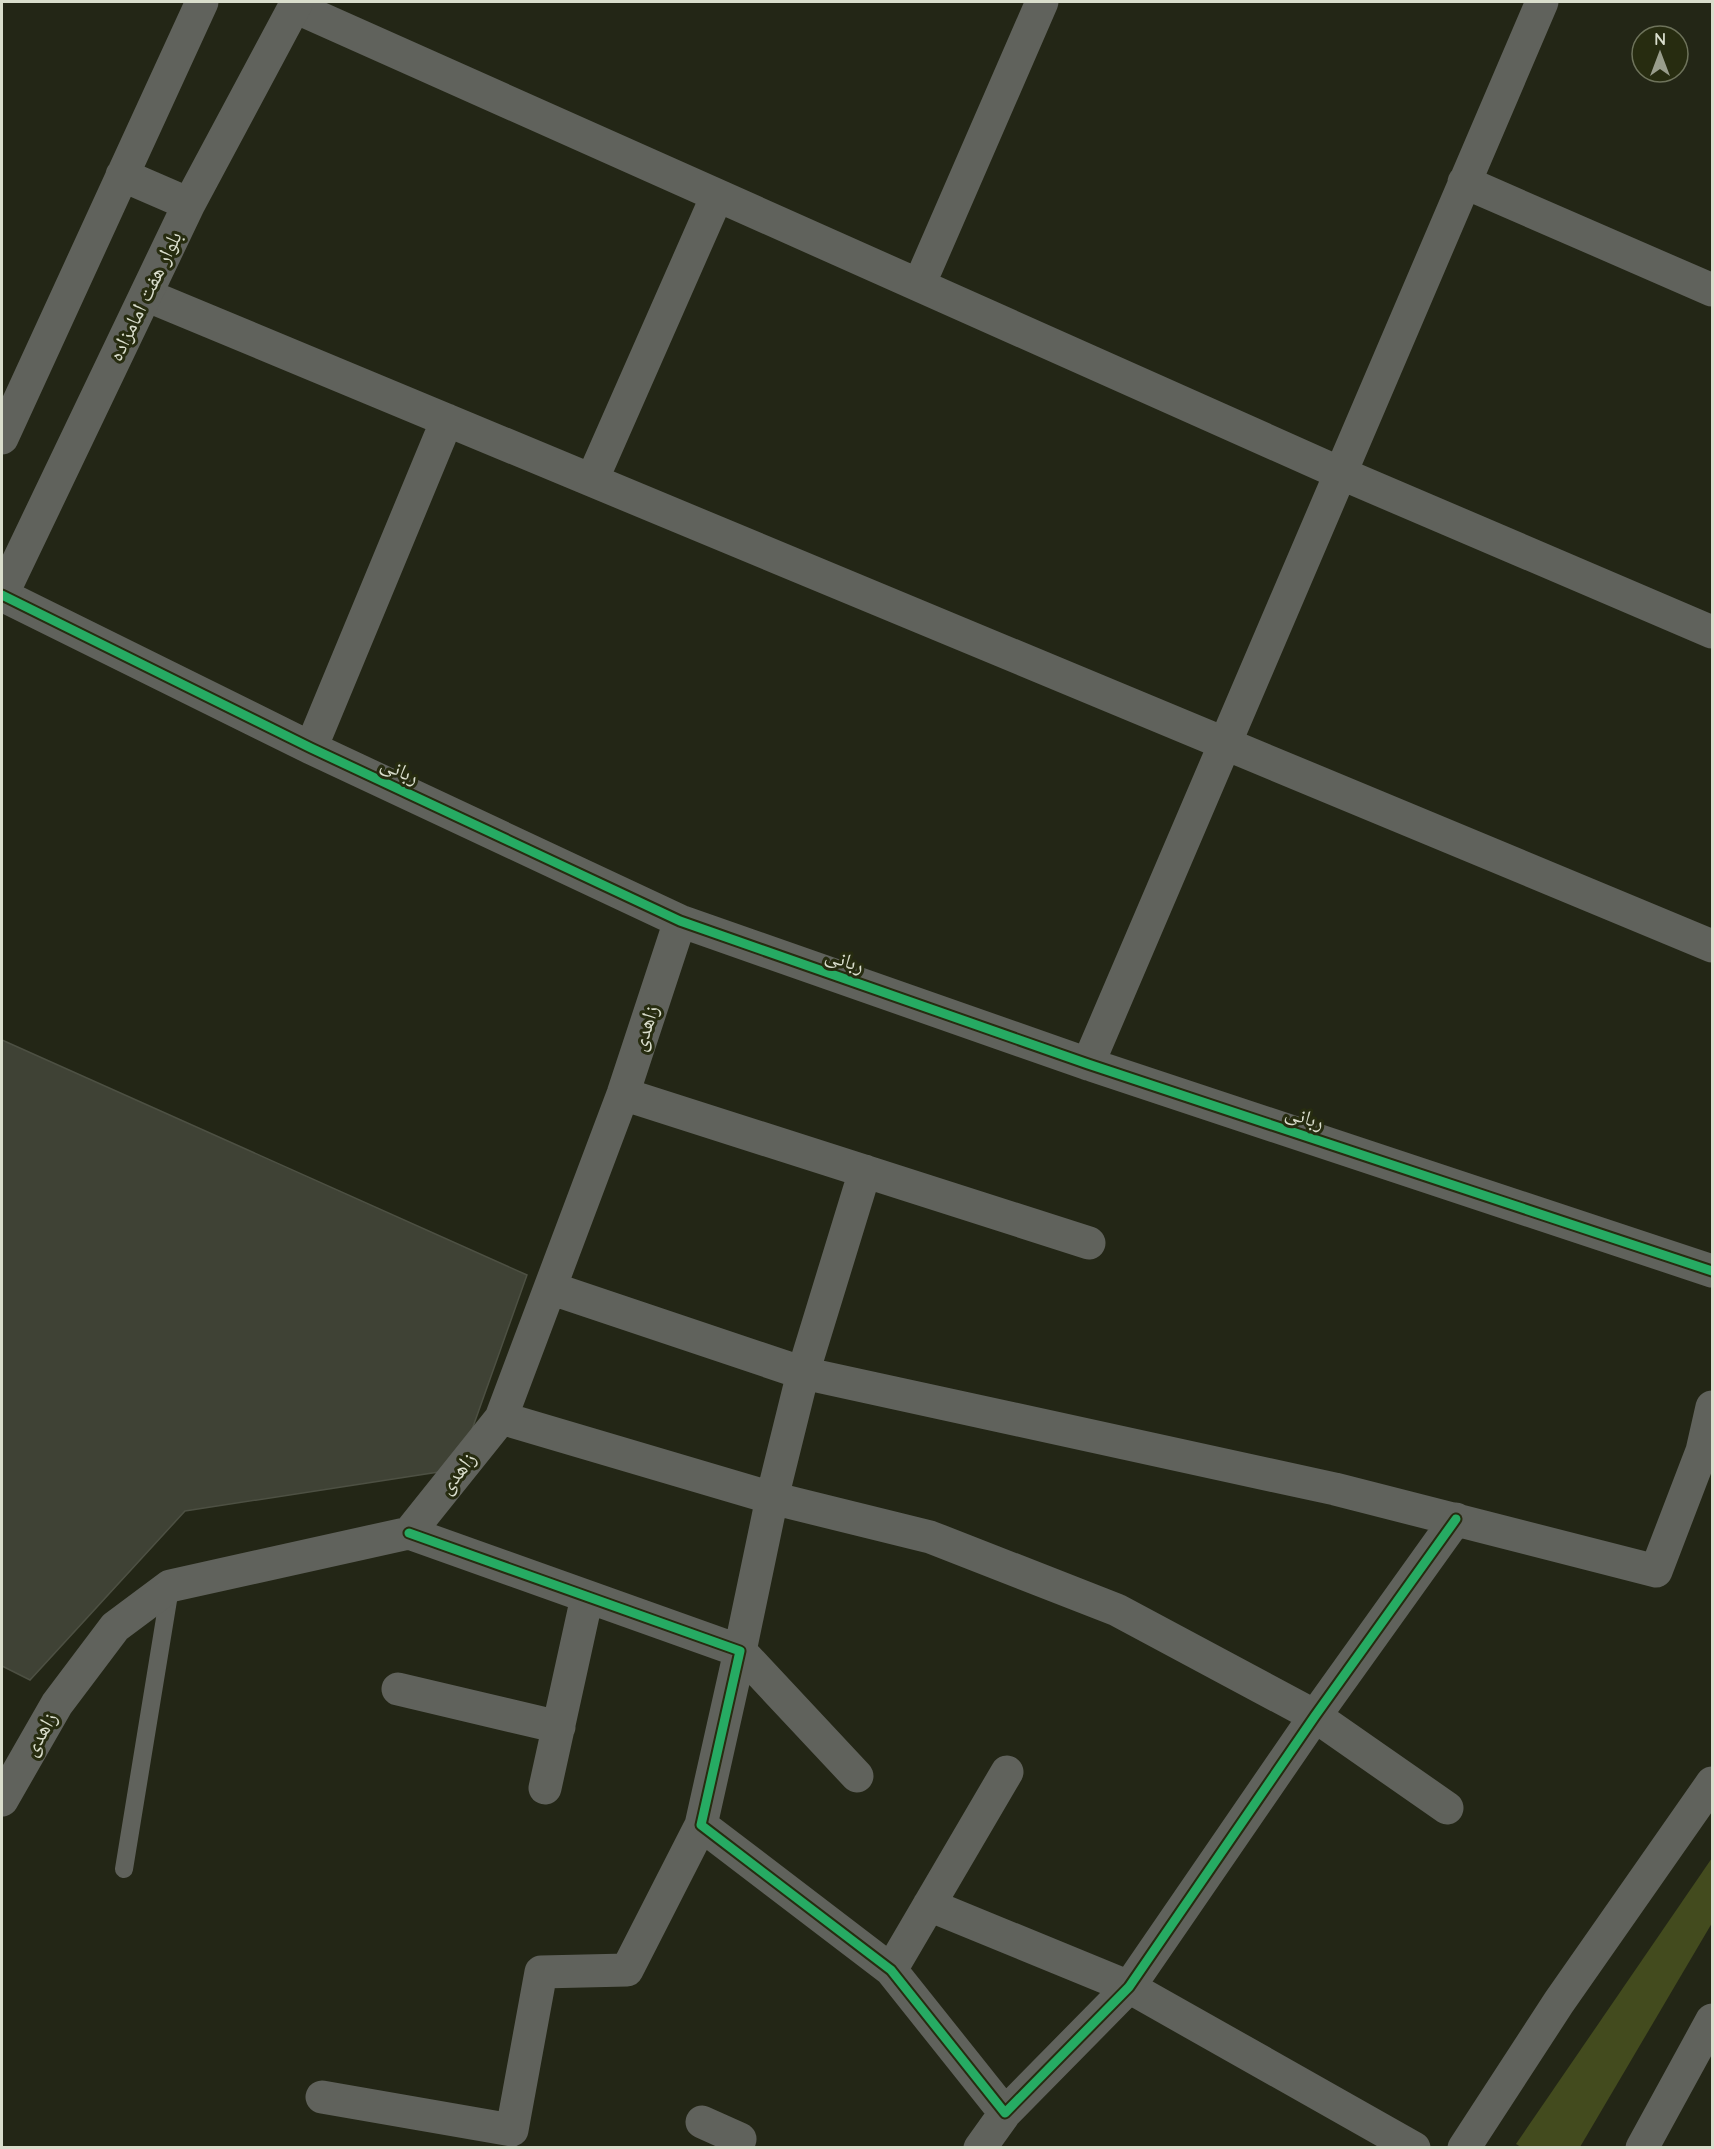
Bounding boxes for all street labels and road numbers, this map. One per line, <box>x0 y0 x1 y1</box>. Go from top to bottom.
street label: بلوار هفت امامزاده <box>101 226 187 365</box>
street label: ربانی <box>377 749 424 790</box>
street label: ربانی <box>822 940 868 979</box>
street label: زاهدی <box>624 1001 664 1054</box>
street label: ربانی <box>1282 1098 1328 1135</box>
street label: زاهدی <box>432 1446 481 1499</box>
street label: زاهدی <box>16 1707 62 1760</box>

